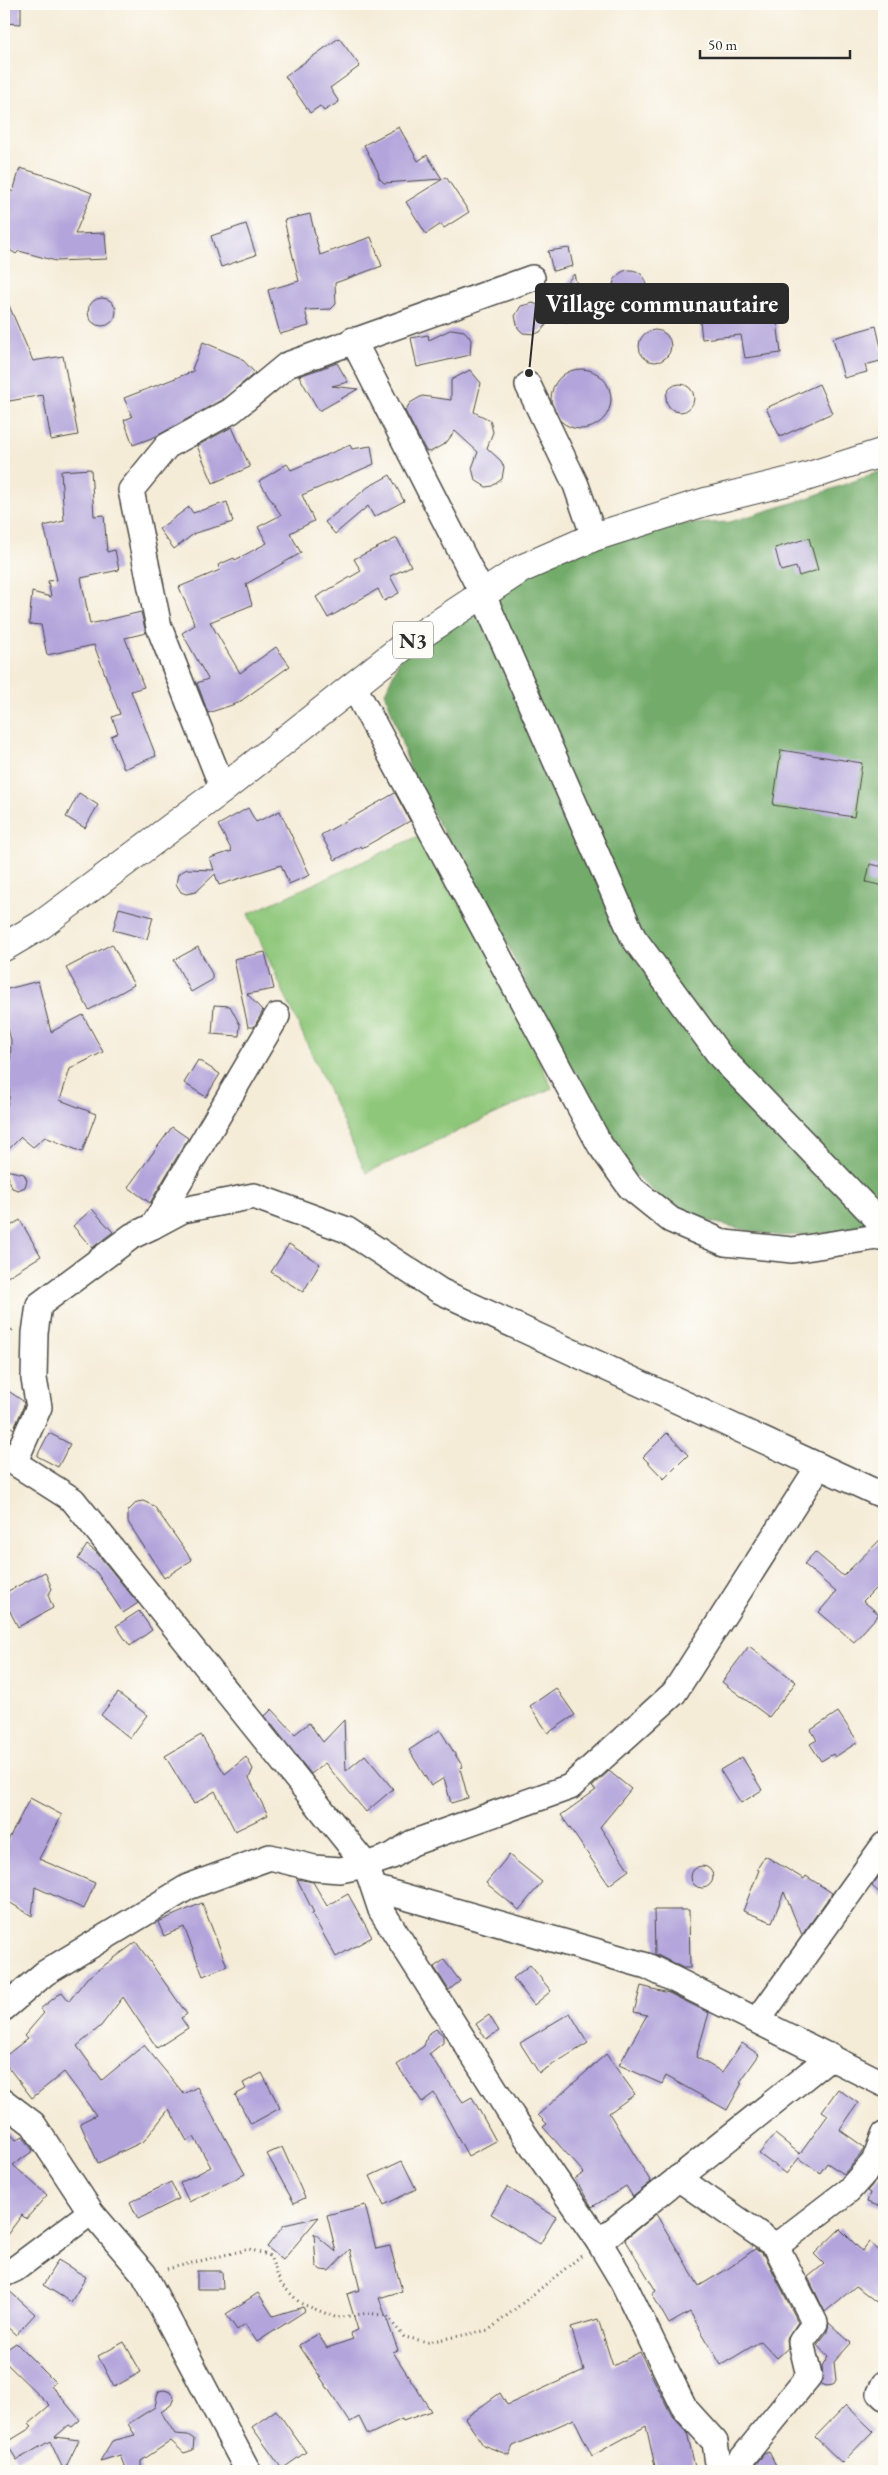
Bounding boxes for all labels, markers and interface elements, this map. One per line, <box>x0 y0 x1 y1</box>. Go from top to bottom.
scale bar <box>700 28 850 60</box>
text: 50 m <box>708 35 737 54</box>
callout: Village communautaire <box>536 284 788 323</box>
text: Village communautaire <box>546 288 778 320</box>
road number: N3 <box>393 622 433 658</box>

